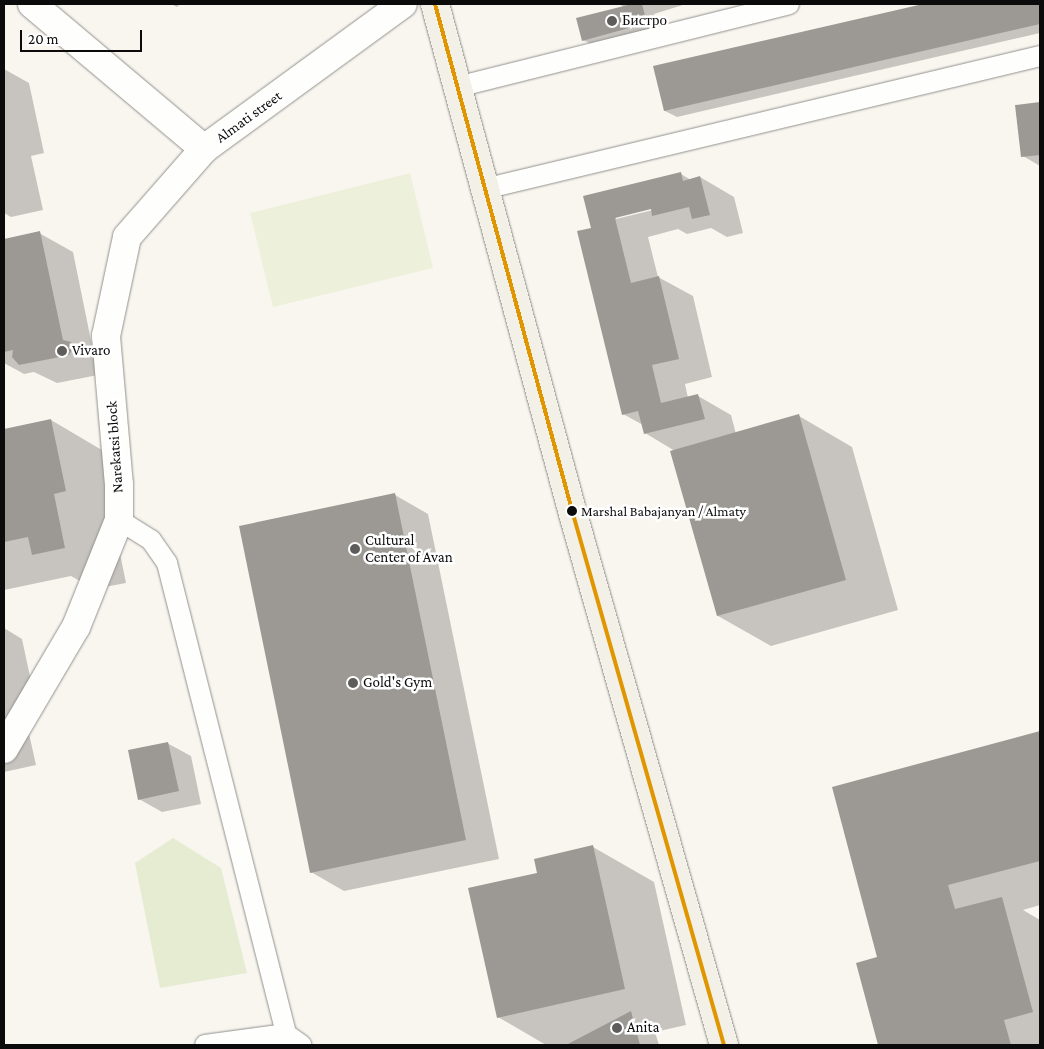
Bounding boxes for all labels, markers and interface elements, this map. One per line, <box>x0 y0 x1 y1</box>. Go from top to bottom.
place label: Бистро <box>622 12 667 30</box>
marker: Бистро <box>606 15 618 27</box>
scale bar <box>22 20 145 52</box>
text: 20 m <box>28 31 59 47</box>
street label: Almati street <box>212 87 286 147</box>
place label: Vivaro <box>72 342 110 360</box>
marker: Vivaro <box>56 345 68 357</box>
street label: Narekatsi block <box>103 400 127 494</box>
place label: Marshal Babajanyan / Almaty <box>581 503 746 519</box>
marker: Marshal Babajanyan / Almaty <box>567 506 577 516</box>
place label: Cultural Center of Avan <box>365 531 453 566</box>
marker: Cultural Center of Avan <box>349 543 361 555</box>
place label: Gold's Gym <box>363 674 432 692</box>
marker: Gold's Gym <box>347 677 359 689</box>
place label: Anita <box>627 1019 659 1037</box>
marker: Anita <box>611 1022 623 1034</box>

